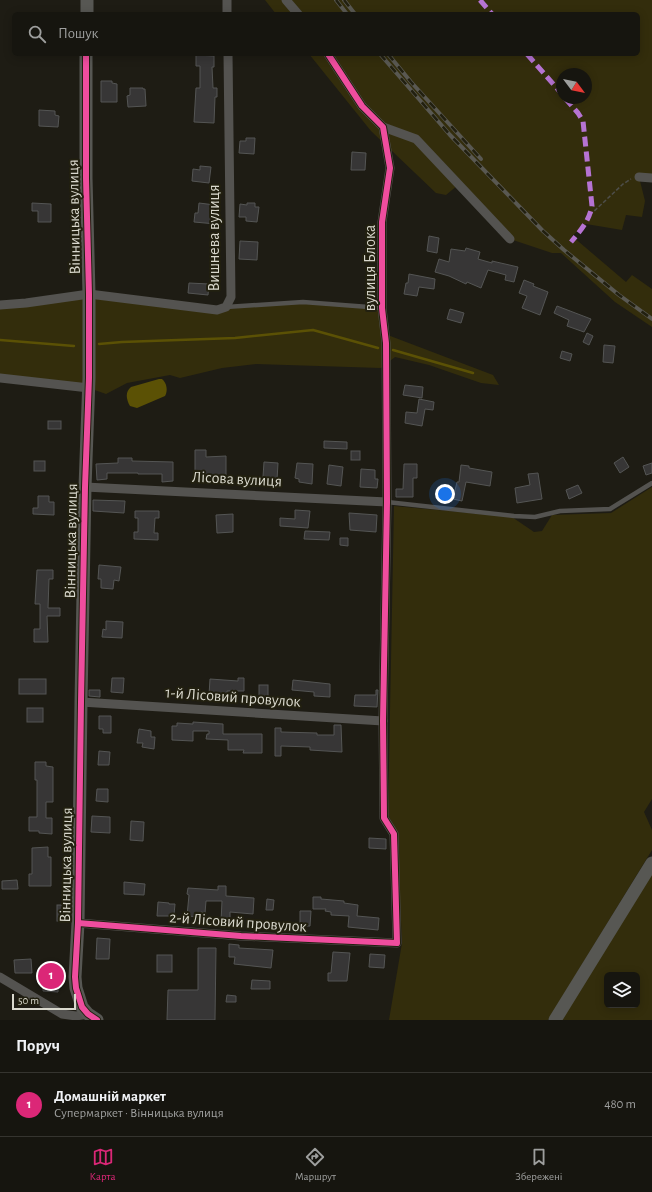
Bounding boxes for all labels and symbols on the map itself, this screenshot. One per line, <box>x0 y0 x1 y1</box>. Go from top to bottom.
north arrow <box>556 68 592 104</box>
street label: Вінницька вулиця <box>65 159 84 275</box>
street label: Вишнева вулиця <box>206 184 223 292</box>
street label: вулиця Блока <box>362 225 379 311</box>
street label: Лісова вулиця <box>192 469 282 490</box>
street label: Вінницька вулиця <box>62 483 81 599</box>
your location <box>435 484 455 504</box>
street label: 1-й Лісовий провулок <box>165 684 302 711</box>
street label: Вінницька вулиця <box>57 807 76 923</box>
street label: 2-й Лісовий провулок <box>169 909 308 936</box>
pin: 1 <box>38 961 64 991</box>
scale bar <box>12 992 76 1011</box>

